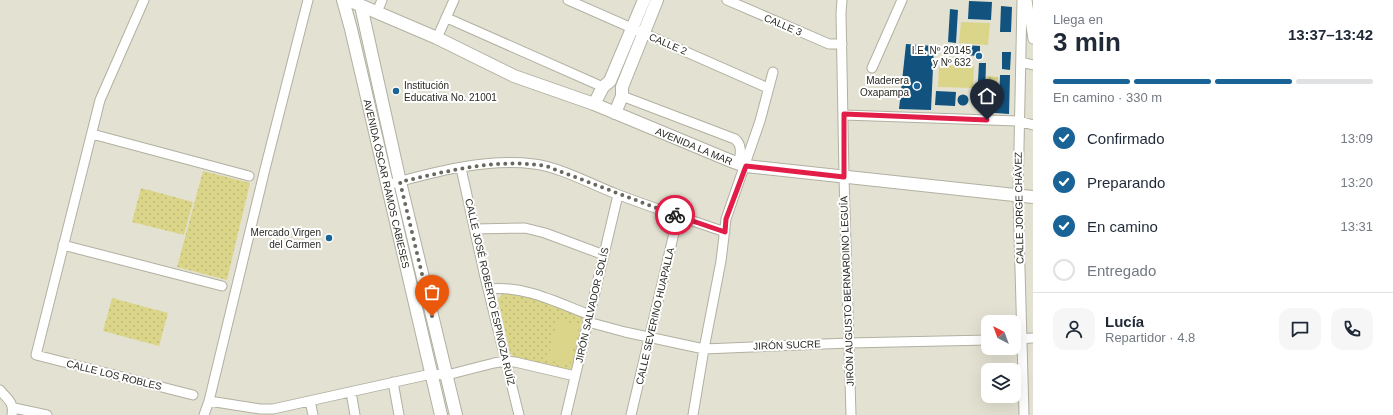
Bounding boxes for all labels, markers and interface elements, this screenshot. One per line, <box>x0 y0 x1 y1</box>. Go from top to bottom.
street label: CALLE 3 <box>762 12 804 38</box>
text: Llega en <box>1053 12 1103 27</box>
text: 13:37–13:42 <box>1288 26 1373 43</box>
text: 3 min <box>1053 27 1121 57</box>
street label: CALLE 2 <box>647 31 689 57</box>
place label: I.E. Nº 20145 y Nº 632 <box>912 45 971 68</box>
marker: I.E. Nº 20145 y Nº 632 <box>974 51 984 61</box>
place label: Maderera Oxapampa <box>860 75 909 98</box>
pin <box>970 79 1004 120</box>
place label: Institución Educativa No. 21001 <box>404 80 497 103</box>
marker: Maderera Oxapampa <box>912 81 922 91</box>
icon: home <box>976 85 998 107</box>
marker: Institución Educativa No. 21001 <box>391 86 401 96</box>
text: En camino · 330 m <box>1053 90 1162 105</box>
street label: AVENIDA ÓSCAR RAMOS CABIESES <box>362 98 412 270</box>
street label: AVENIDA LA MAR <box>654 125 734 167</box>
icon: check <box>1053 127 1075 149</box>
text: Confirmado <box>1087 130 1165 147</box>
text: 13:09 <box>1340 131 1373 146</box>
street label: CALLE JORGE CHÁVEZ <box>1012 152 1025 264</box>
icon: check <box>1053 171 1075 193</box>
text: Preparando <box>1087 174 1165 191</box>
text: 13:20 <box>1340 175 1373 190</box>
courier <box>655 195 695 235</box>
street label: JIRÓN AUGUSTO BERNARDINO LEGUÍA <box>837 195 856 386</box>
street label: CALLE JOSÉ ROBERTO ESPINOZA RUÍZ <box>463 197 518 386</box>
icon: bike <box>664 204 686 226</box>
icon: check <box>1053 215 1075 237</box>
text: En camino <box>1087 218 1158 235</box>
text: 13:31 <box>1340 219 1373 234</box>
place label: Mercado Virgen del Carmen <box>251 227 321 250</box>
marker: Mercado Virgen del Carmen <box>324 233 334 243</box>
street label: JIRÓN SALVADOR SOLÍS <box>572 246 611 364</box>
street label: CALLE SEVERINO HUAPALLA <box>634 246 676 386</box>
text: Entregado <box>1087 262 1156 279</box>
pin <box>415 275 449 316</box>
icon: bag <box>421 281 443 303</box>
button: person <box>1053 308 1095 350</box>
button: chat <box>1279 308 1321 350</box>
button: phone <box>1331 308 1373 350</box>
text: Lucía <box>1105 313 1144 330</box>
north arrow <box>981 315 1021 355</box>
map controls <box>981 315 1021 403</box>
text: Repartidor · 4.8 <box>1105 330 1195 345</box>
street label: JIRÓN SUCRE <box>753 337 821 352</box>
street label: CALLE LOS ROBLES <box>65 358 163 392</box>
button: layers <box>981 363 1021 403</box>

